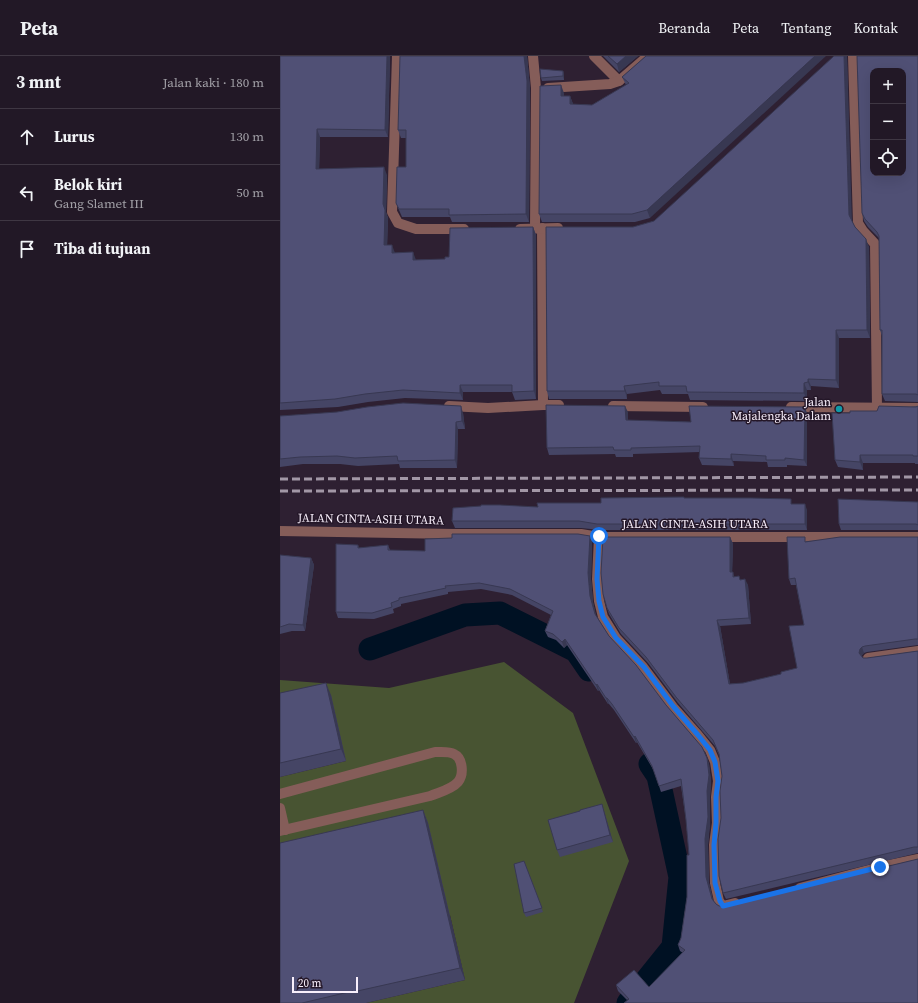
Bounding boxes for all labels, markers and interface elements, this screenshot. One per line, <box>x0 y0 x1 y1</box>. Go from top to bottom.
text: Peta <box>20 15 58 41</box>
text: Beranda <box>658 18 710 38</box>
text: Peta <box>732 18 759 38</box>
text: Tentang <box>781 18 832 38</box>
text: Kontak <box>854 18 898 38</box>
map controls <box>870 68 906 176</box>
button: + <box>870 68 906 104</box>
text: 3 mnt <box>16 70 61 94</box>
text: Jalan kaki · 180 m <box>163 74 264 91</box>
button: − <box>870 104 906 140</box>
icon: ahead <box>16 126 38 148</box>
text: Lurus <box>54 126 95 147</box>
text: 130 m <box>230 128 264 145</box>
button: locate <box>870 140 906 176</box>
text: Belok kiri <box>54 174 122 195</box>
icon: left <box>16 182 38 204</box>
text: 50 m <box>236 184 264 201</box>
text: Gang Slamet III <box>54 195 144 212</box>
icon: arrive <box>16 238 38 260</box>
text: Tiba di tujuan <box>54 238 150 259</box>
place label: Jalan Majalengka Dalam <box>731 394 831 424</box>
marker: Jalan Majalengka Dalam <box>834 404 844 414</box>
street label: JALAN CINTA-ASIH UTARA <box>297 510 444 528</box>
street label: JALAN CINTA-ASIH UTARA <box>621 516 768 532</box>
route start <box>590 527 608 545</box>
route end <box>871 858 889 876</box>
scale bar <box>292 975 358 994</box>
text: 20 m <box>298 976 321 991</box>

